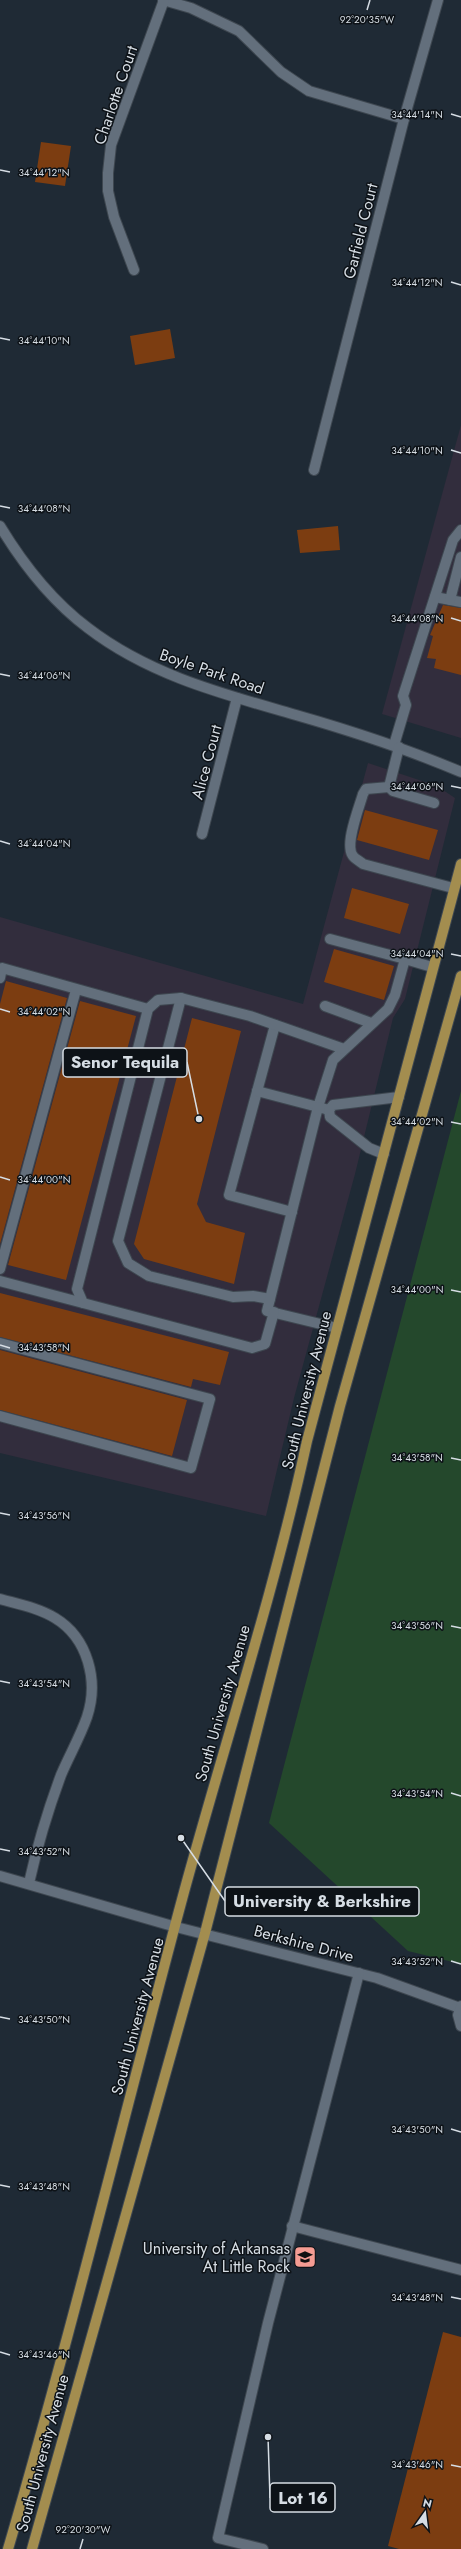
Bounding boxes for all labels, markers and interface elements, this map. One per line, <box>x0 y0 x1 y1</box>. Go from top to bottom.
text: 92°20'35"W <box>340 12 394 27</box>
street label: Charlotte Court <box>88 43 143 148</box>
text: 34°44'14"N <box>391 107 443 122</box>
text: 34°44'12"N <box>18 165 70 180</box>
street label: Garfield Court <box>338 181 383 281</box>
text: 34°44'12"N <box>391 275 443 290</box>
text: 34°44'10"N <box>18 333 70 348</box>
text: 34°44'10"N <box>391 443 443 458</box>
text: 34°44'08"N <box>18 501 70 516</box>
text: 34°44'08"N <box>391 611 443 626</box>
street label: Boyle Park Road <box>157 643 267 700</box>
text: 34°44'06"N <box>18 668 70 683</box>
street label: Alice Court <box>185 722 228 802</box>
text: 34°44'06"N <box>391 779 443 794</box>
text: 34°44'04"N <box>18 836 70 851</box>
text: 34°44'04"N <box>391 946 443 961</box>
text: 34°44'02"N <box>18 1004 70 1019</box>
callout: Senor Tequila <box>63 1048 187 1077</box>
text: Senor Tequila <box>71 1050 179 1074</box>
text: 34°44'02"N <box>391 1114 443 1129</box>
text: 34°44'00"N <box>18 1172 70 1187</box>
text: 34°44'00"N <box>391 1282 443 1297</box>
street label: South University Avenue <box>276 1309 337 1472</box>
text: 34°43'58"N <box>18 1340 70 1355</box>
text: 34°43'58"N <box>391 1450 443 1465</box>
text: 34°43'56"N <box>18 1508 70 1523</box>
text: 34°43'56"N <box>391 1618 443 1633</box>
street label: South University Avenue <box>189 1622 256 1784</box>
text: 34°43'54"N <box>18 1676 70 1691</box>
text: 34°43'54"N <box>391 1786 443 1801</box>
text: 34°43'52"N <box>18 1844 70 1859</box>
callout: University & Berkshire <box>225 1887 419 1916</box>
text: University & Berkshire <box>233 1889 411 1913</box>
street label: Berkshire Drive <box>251 1919 356 1968</box>
street label: South University Avenue <box>105 1935 170 2097</box>
text: 34°43'52"N <box>391 1954 443 1969</box>
text: 34°43'50"N <box>18 2012 70 2027</box>
text: 34°43'50"N <box>391 2122 443 2137</box>
text: 34°43'48"N <box>18 2179 70 2194</box>
place label: University of Arkansas At Little Rock <box>143 2237 291 2278</box>
school or university icon: University of Arkansas At Little Rock <box>292 2244 318 2270</box>
text: 34°43'48"N <box>391 2290 443 2305</box>
text: 34°43'46"N <box>18 2347 70 2362</box>
street label: South University Avenue <box>10 2372 75 2534</box>
text: 34°43'46"N <box>391 2457 443 2472</box>
callout: Lot 16 <box>270 2483 335 2512</box>
text: Lot 16 <box>278 2486 328 2510</box>
north arrow <box>405 2493 445 2533</box>
text: N <box>421 2494 434 2512</box>
text: 92°20'30"W <box>56 2522 110 2537</box>

